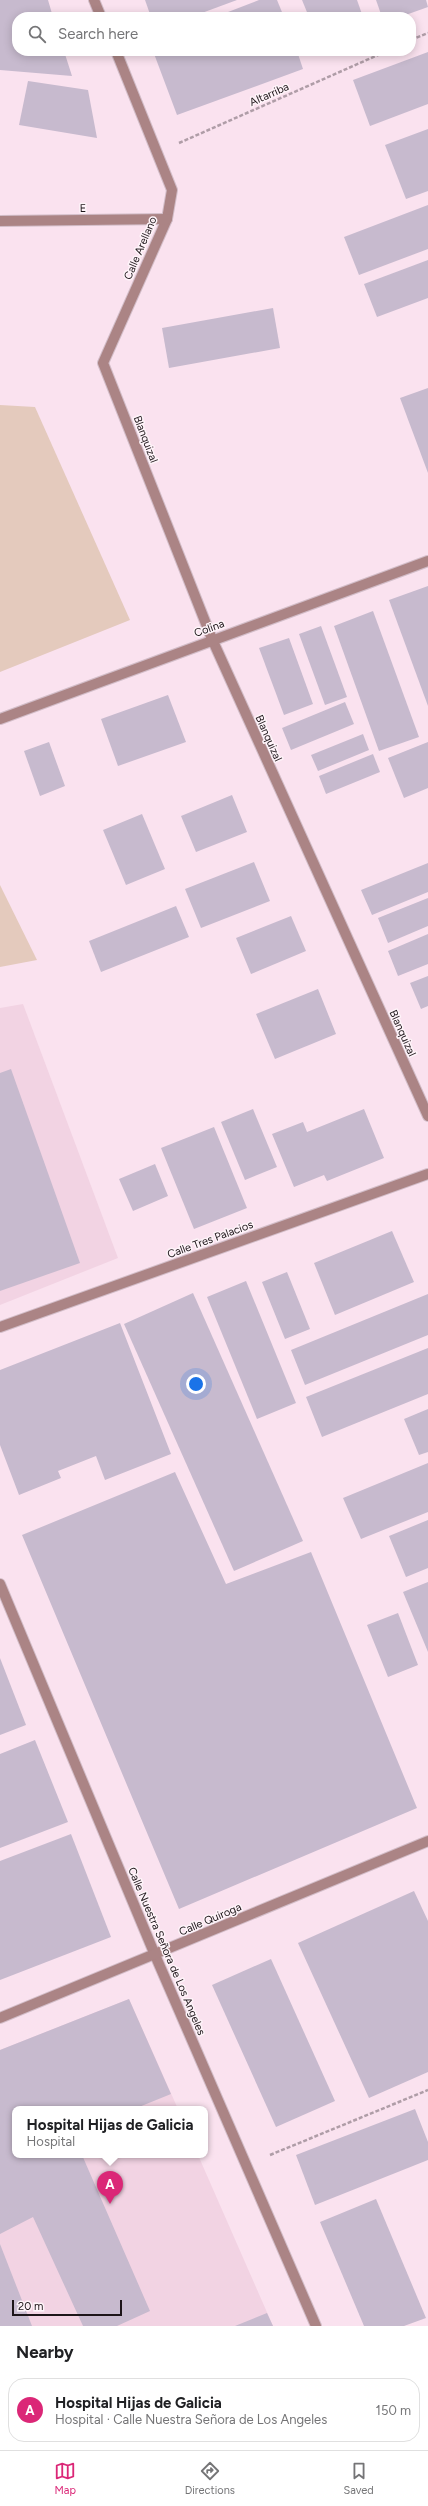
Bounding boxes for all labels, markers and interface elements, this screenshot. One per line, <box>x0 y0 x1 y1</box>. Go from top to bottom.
search box <box>12 12 416 56</box>
icon: search <box>26 23 48 45</box>
text: Search here <box>58 25 138 43</box>
street label: Altarriba <box>248 80 291 109</box>
street label: E <box>80 202 86 215</box>
street label: Calle Arellano <box>121 215 160 282</box>
street label: Blanquizal <box>131 414 160 465</box>
street label: Colina <box>192 617 226 640</box>
street label: Blanquizal <box>253 713 285 763</box>
street label: Blanquizal <box>387 1008 419 1058</box>
street label: Calle Tres Palacios <box>166 1218 255 1261</box>
your location <box>186 1374 206 1394</box>
street label: Calle Nuestra Señora de Los Angeles <box>125 1865 208 2037</box>
street label: Calle Quiroga <box>177 1900 243 1938</box>
popup <box>12 2106 208 2158</box>
text: Hospital Hijas de Galicia <box>27 2116 193 2134</box>
text: Hospital <box>27 2134 75 2149</box>
pin: A <box>97 2171 123 2204</box>
scale bar <box>12 2298 122 2317</box>
text: 20 m <box>18 2300 43 2313</box>
text: Nearby <box>16 2342 74 2362</box>
text: Hospital Hijas de Galicia <box>55 2394 222 2412</box>
text: A <box>25 2403 35 2418</box>
text: 150 m <box>376 2403 411 2418</box>
text: Hospital · Calle Nuestra Señora de Los Angeles <box>55 2412 327 2427</box>
tab: Map <box>54 2460 76 2497</box>
tab: Directions <box>185 2460 235 2497</box>
tab: Saved <box>343 2460 374 2497</box>

